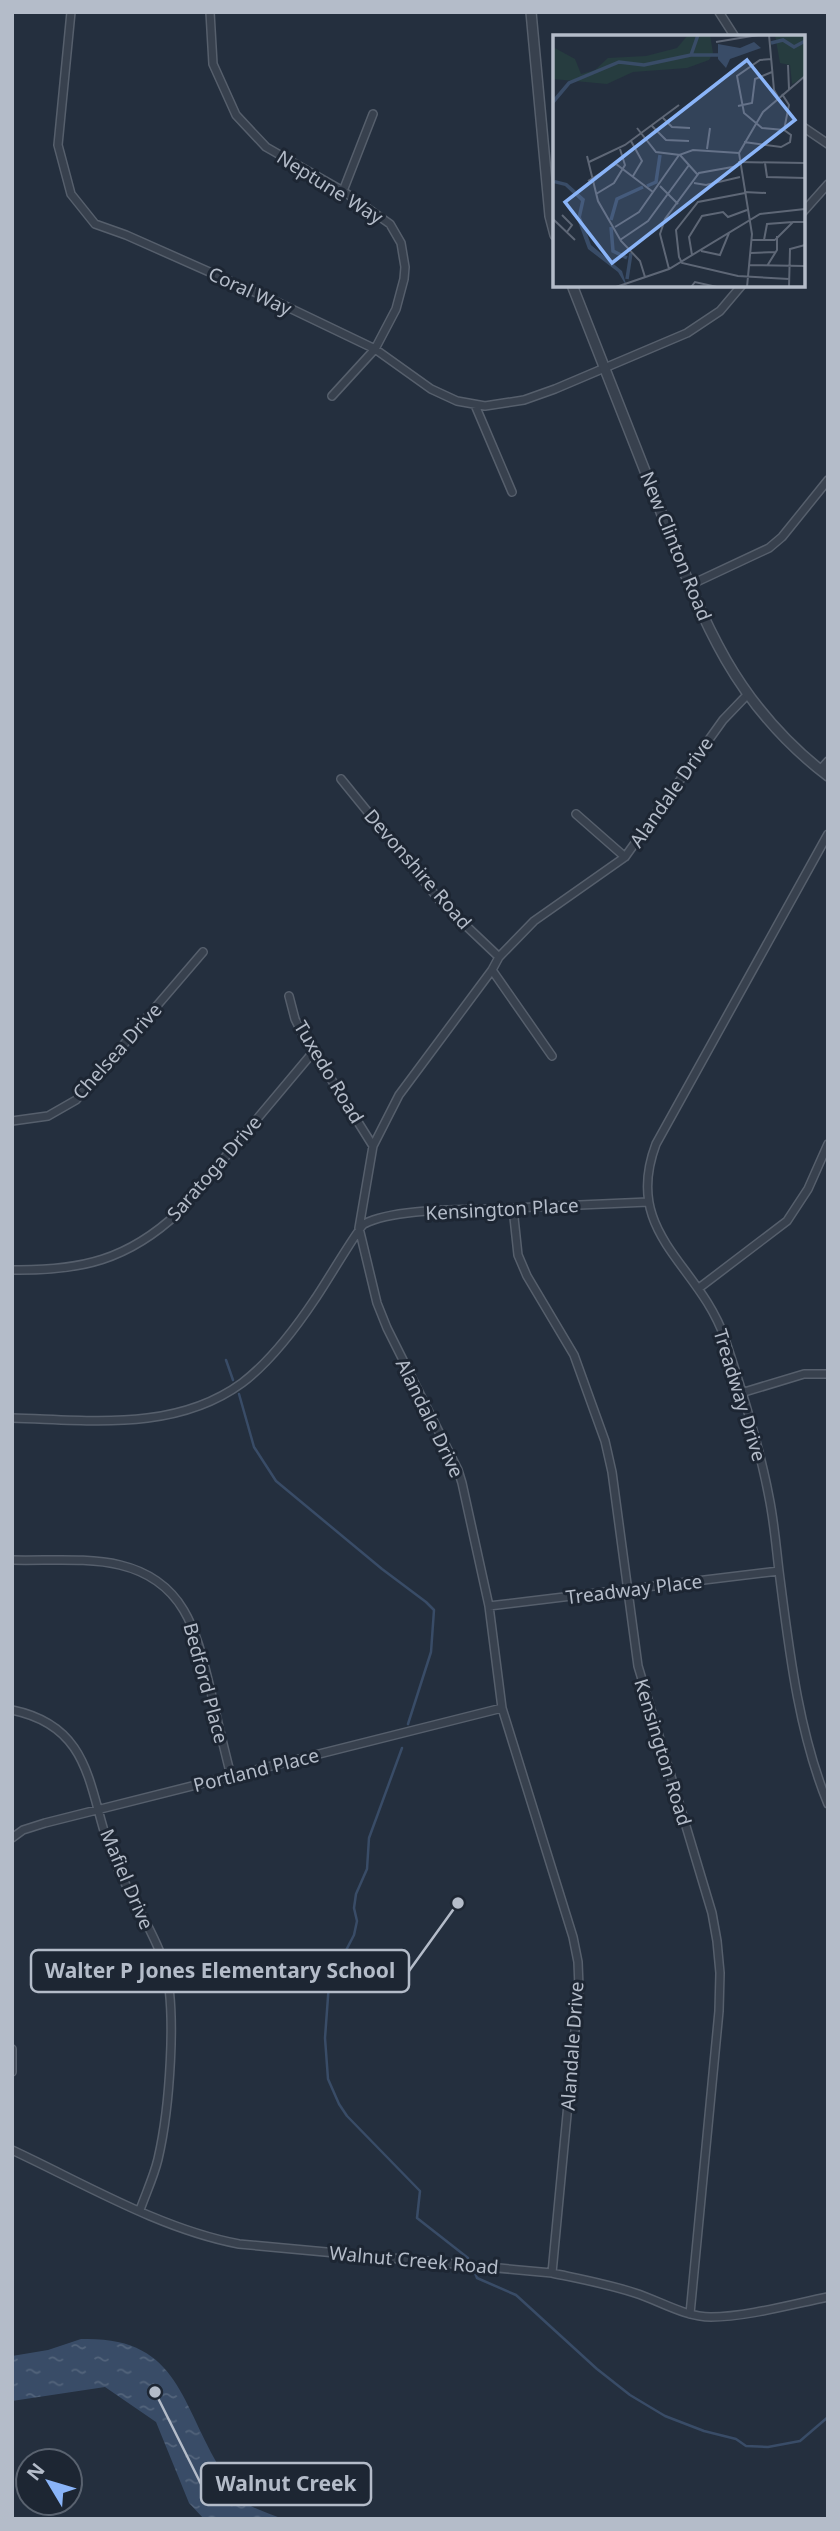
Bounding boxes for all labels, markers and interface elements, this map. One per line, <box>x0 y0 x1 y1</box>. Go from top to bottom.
inset map <box>553 35 805 287</box>
street label: Neptune Way <box>272 144 388 230</box>
street label: Coral Way <box>204 260 296 322</box>
street label: New Clinton Road <box>634 467 718 625</box>
street label: Alandale Drive <box>623 732 719 852</box>
street label: Devonshire Road <box>358 803 478 935</box>
street label: Chelsea Drive <box>67 997 167 1105</box>
street label: Tuxedo Road <box>288 1016 370 1128</box>
street label: Saratoga Drive <box>161 1110 267 1226</box>
street label: Kensington Place <box>425 1192 579 1226</box>
street label: Treadway Drive <box>707 1326 773 1464</box>
street label: Alandale Drive <box>390 1354 470 1482</box>
street label: Treadway Place <box>564 1568 704 1610</box>
street label: Bedford Place <box>177 1620 235 1746</box>
street label: Kensington Road <box>628 1675 698 1829</box>
street label: Portland Place <box>190 1742 322 1798</box>
street label: Mafiel Drive <box>94 1825 160 1933</box>
callout: Walter P Jones Elementary School <box>31 1950 409 1992</box>
text: Walter P Jones Elementary School <box>45 1956 395 1984</box>
street label: Alandale Drive <box>555 1981 589 2111</box>
street label: Walnut Creek Road <box>328 2240 500 2280</box>
north arrow <box>14 2447 84 2517</box>
text: N <box>21 2457 51 2486</box>
callout: Walnut Creek <box>201 2463 371 2505</box>
text: Walnut Creek <box>215 2469 358 2497</box>

